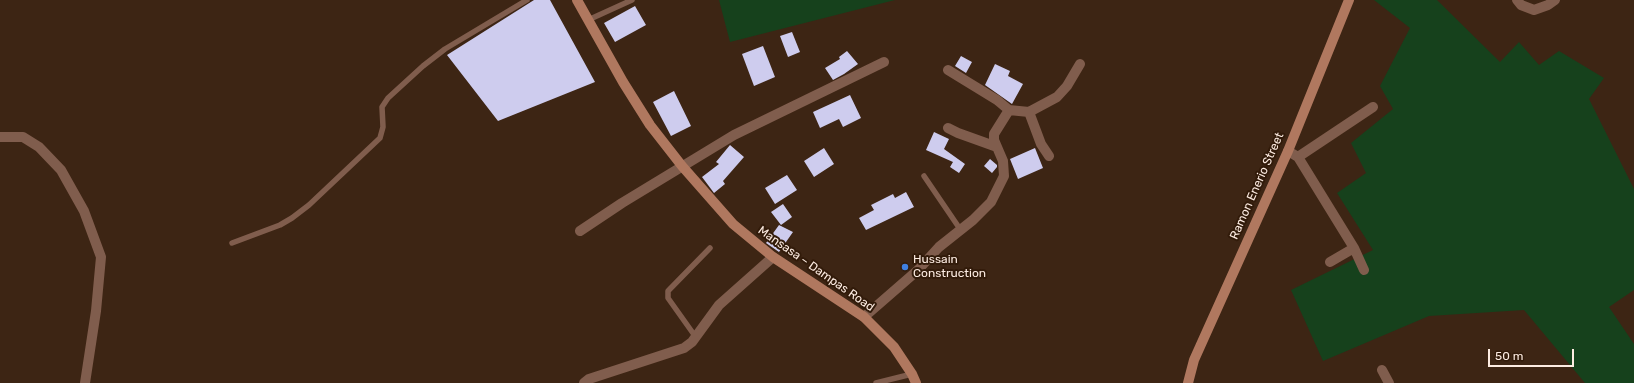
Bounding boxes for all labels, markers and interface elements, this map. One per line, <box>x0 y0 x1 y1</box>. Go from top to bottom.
street label: Ramon Enerio Street <box>1227 130 1287 242</box>
street label: Mansasa – Dampas Road <box>755 223 877 315</box>
place label: Hussain Construction <box>913 253 986 281</box>
marker: Hussain Construction <box>900 262 910 272</box>
scale bar <box>1490 341 1576 367</box>
text: 50 m <box>1495 349 1523 363</box>

